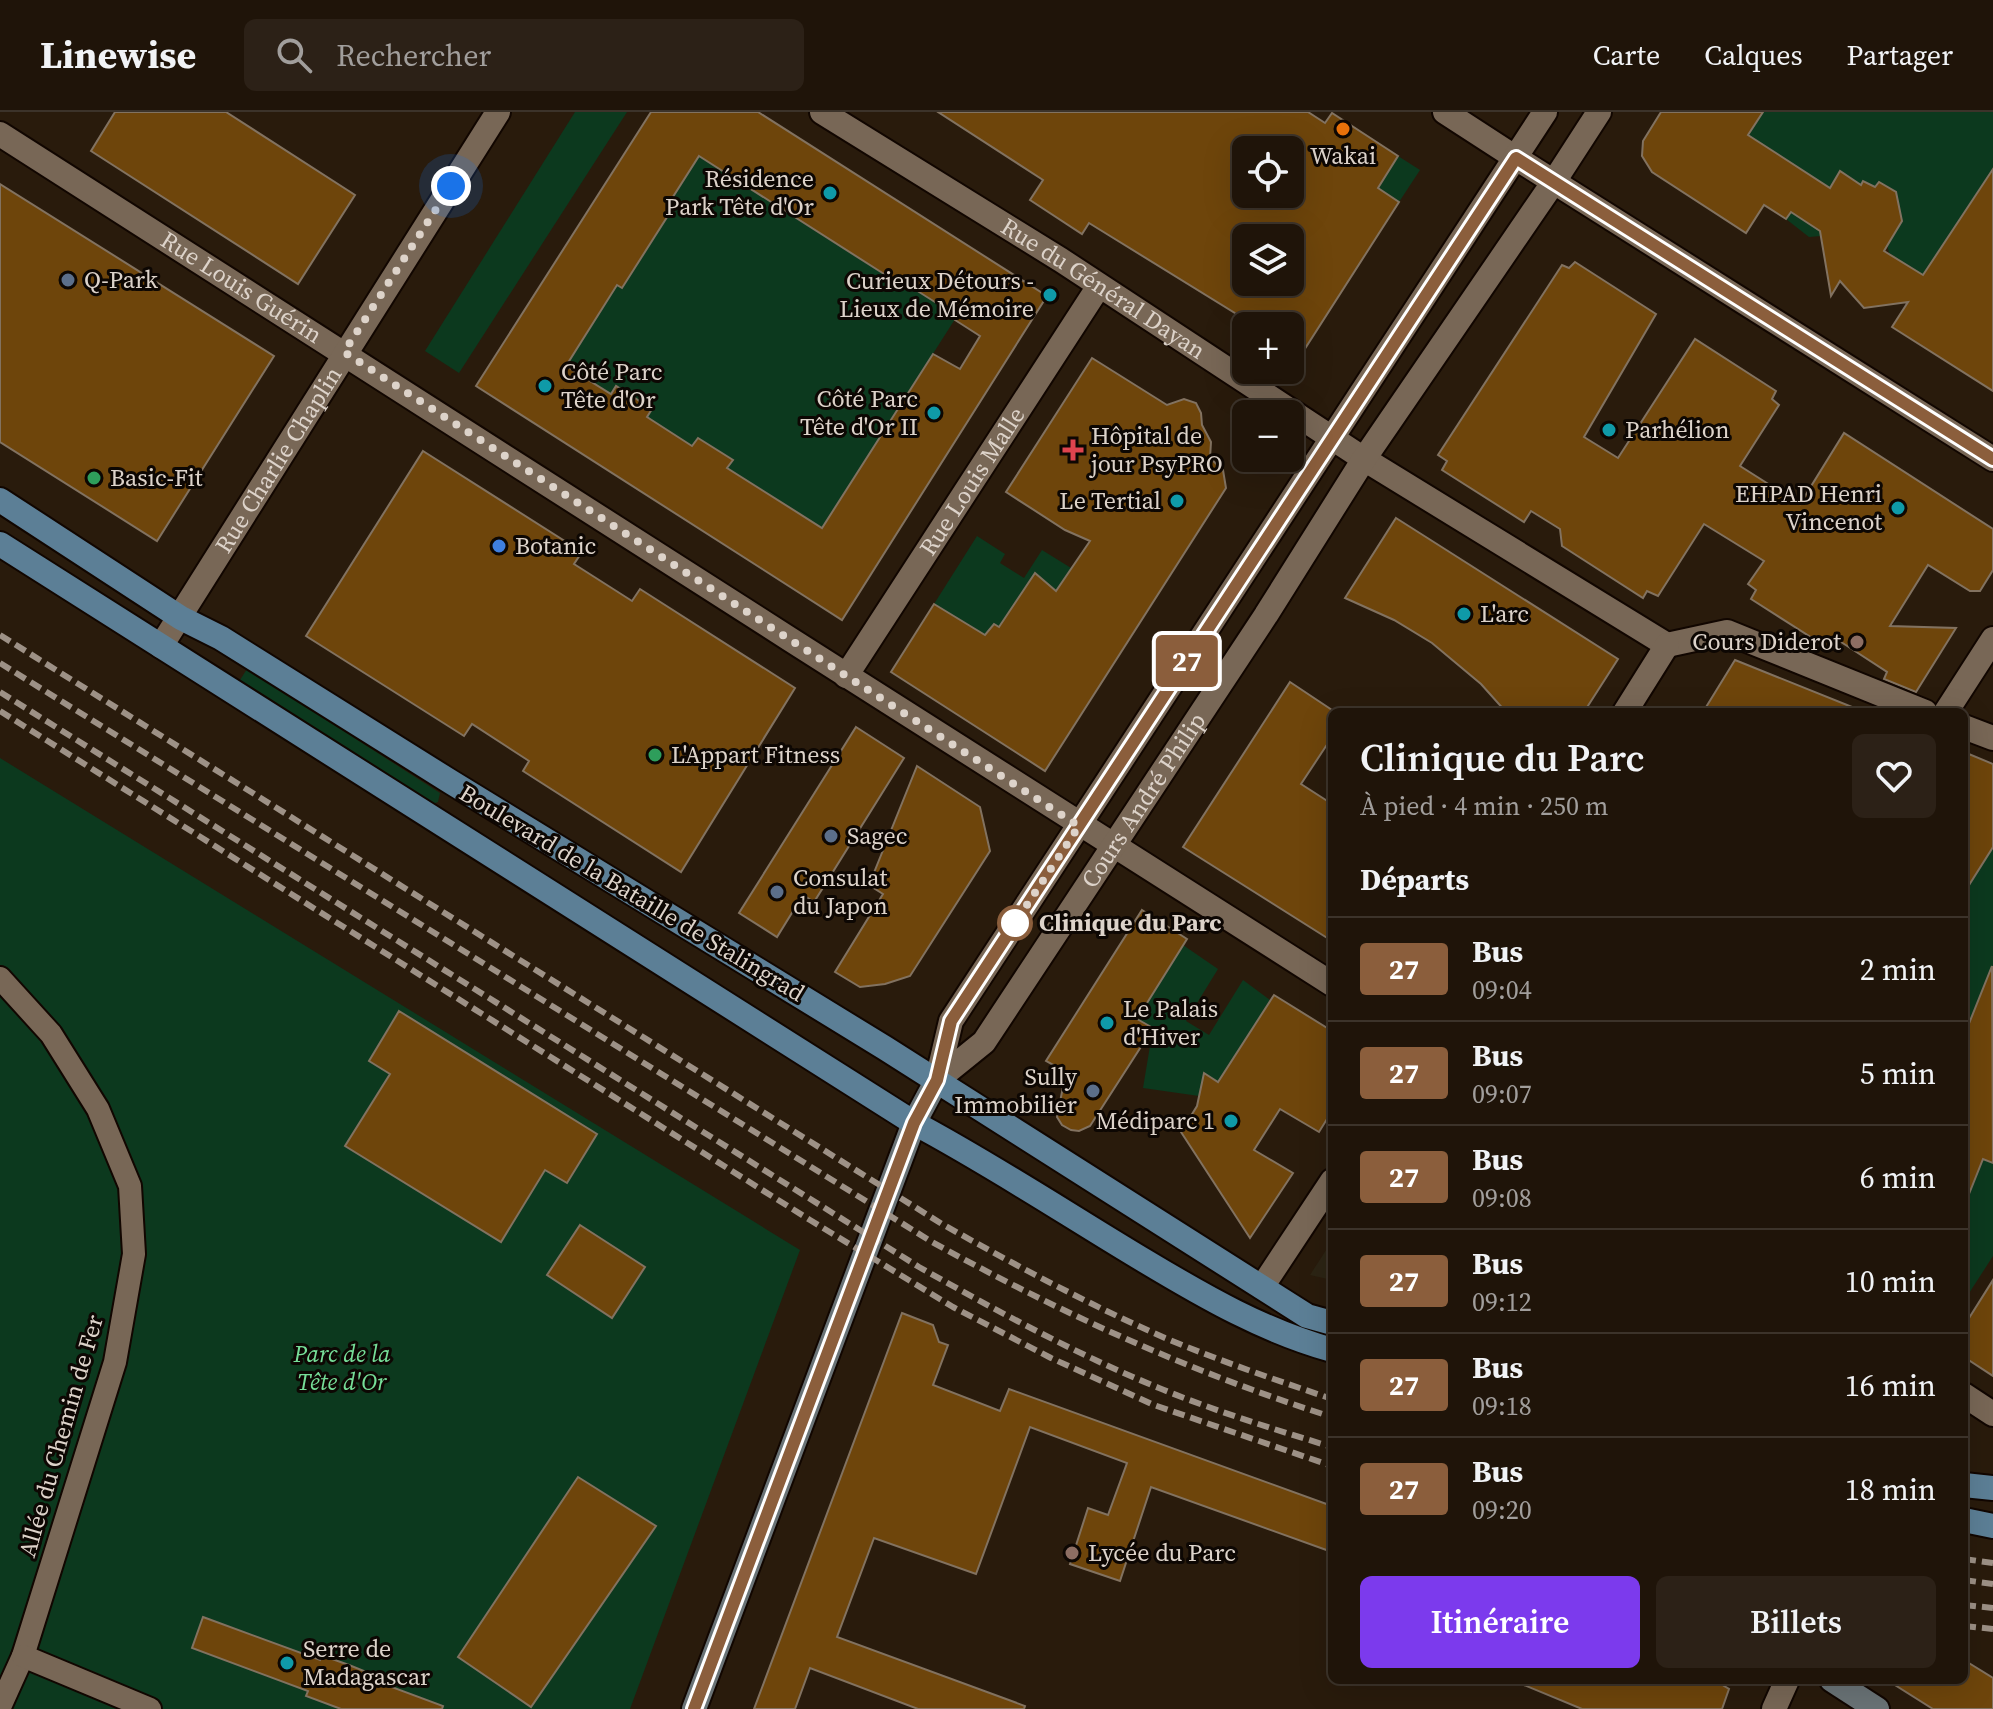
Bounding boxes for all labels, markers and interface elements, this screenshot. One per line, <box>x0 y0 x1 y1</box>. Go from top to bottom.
search box <box>244 19 804 91</box>
text: Linewise <box>40 29 196 81</box>
icon: search <box>272 33 316 77</box>
text: Rechercher <box>336 35 491 76</box>
text: Carte <box>1593 36 1660 74</box>
text: Calques <box>1704 36 1803 74</box>
text: Partager <box>1847 36 1953 74</box>
marker: Wakai <box>1334 120 1352 138</box>
map controls <box>1232 136 1304 472</box>
button: locate <box>1232 136 1304 208</box>
place label: Wakai <box>1310 139 1376 172</box>
place label: Résidence Park Tête d'Or <box>665 162 814 223</box>
your location <box>431 166 471 206</box>
marker: Résidence Park Tête d'Or <box>821 184 839 202</box>
street label: Rue du Général Dayan <box>995 210 1212 367</box>
street label: Rue Louis Guérin <box>155 223 329 351</box>
button: layers <box>1232 224 1304 296</box>
place label: Q-Park <box>84 263 159 296</box>
place label: Curieux Détours - Lieux de Mémoire <box>839 264 1034 325</box>
marker: Q-Park <box>59 271 77 289</box>
marker: Curieux Détours - Lieux de Mémoire <box>1041 286 1059 304</box>
button: + <box>1232 312 1304 384</box>
place label: Côté Parc Tête d'Or <box>561 355 663 416</box>
street label: Rue Charlie Chaplin <box>207 360 349 559</box>
marker: Côté Parc Tête d'Or <box>536 377 554 395</box>
place label: Côté Parc Tête d'Or II <box>800 382 918 443</box>
street label: Rue Louis Malle <box>911 400 1032 562</box>
button: − <box>1232 400 1304 472</box>
marker: Côté Parc Tête d'Or II <box>925 404 943 422</box>
place label: Parhélion <box>1625 413 1730 446</box>
place label: Hôpital de jour PsyPRO <box>1089 419 1223 480</box>
marker: Parhélion <box>1600 421 1618 439</box>
marker: Hôpital de jour PsyPRO <box>1062 439 1084 461</box>
place label: Basic-Fit <box>110 461 203 494</box>
marker: Basic-Fit <box>85 469 103 487</box>
place label: EHPAD Henri Vincenot <box>1735 477 1882 538</box>
place label: Le Tertial <box>1059 484 1161 517</box>
marker: Le Tertial <box>1168 492 1186 510</box>
marker: EHPAD Henri Vincenot <box>1889 499 1907 517</box>
place label: Botanic <box>515 529 596 562</box>
marker: Botanic <box>490 537 508 555</box>
place label: L'arc <box>1480 597 1529 630</box>
marker: L'arc <box>1455 605 1473 623</box>
place label: Cours Diderot <box>1692 625 1841 658</box>
marker: Cours Diderot <box>1848 633 1866 651</box>
line badge: 27 <box>1151 635 1223 687</box>
text: 27 <box>1172 642 1202 680</box>
street label: Cours André Philip <box>1073 706 1213 894</box>
text: Clinique du Parc <box>1360 732 1644 784</box>
button: heart <box>1852 734 1936 818</box>
place label: L'Appart Fitness <box>671 738 840 771</box>
marker: L'Appart Fitness <box>646 746 664 764</box>
street label: Boulevard de la Bataille de Stalingrad <box>453 776 811 1009</box>
text: À pied · 4 min · 250 m <box>1360 788 1609 824</box>
place label: Sagec <box>847 819 907 852</box>
marker: Sagec <box>822 827 840 845</box>
text: Départs <box>1360 859 1469 900</box>
place label: Consulat du Japon <box>793 861 888 922</box>
marker: Consulat du Japon <box>768 883 786 901</box>
marker: Clinique du Parc <box>998 906 1032 940</box>
place label: Clinique du Parc <box>1039 906 1222 939</box>
text: Bus <box>1472 931 1523 972</box>
text: 2 min <box>1860 949 1936 990</box>
text: 27 <box>1389 950 1419 988</box>
text: 09:04 <box>1472 972 1532 1008</box>
place label: Le Palais d'Hiver <box>1123 992 1218 1053</box>
marker: Le Palais d'Hiver <box>1098 1014 1116 1032</box>
text: Bus <box>1472 1035 1523 1076</box>
text: 5 min <box>1860 1053 1936 1094</box>
text: 27 <box>1389 1054 1419 1092</box>
place label: Sully Immobilier <box>954 1060 1078 1121</box>
text: 09:07 <box>1472 1076 1532 1112</box>
marker: Sully Immobilier <box>1084 1082 1102 1100</box>
place label: Médiparc 1 <box>1096 1104 1215 1137</box>
marker: Médiparc 1 <box>1222 1112 1240 1130</box>
text: Bus <box>1472 1139 1523 1180</box>
text: 6 min <box>1860 1157 1936 1198</box>
text: 27 <box>1389 1158 1419 1196</box>
text: 09:08 <box>1472 1180 1532 1216</box>
text: Bus <box>1472 1243 1523 1284</box>
text: 10 min <box>1845 1261 1936 1302</box>
text: 27 <box>1389 1262 1419 1300</box>
text: 09:12 <box>1472 1284 1532 1320</box>
street label: Allée du Chemin de Fer <box>10 1311 111 1561</box>
park label: Parc de la Tête d'Or <box>292 1337 391 1398</box>
text: Bus <box>1472 1347 1523 1388</box>
text: 16 min <box>1845 1365 1936 1406</box>
text: 27 <box>1389 1366 1419 1404</box>
text: 09:18 <box>1472 1388 1532 1424</box>
text: Bus <box>1472 1451 1523 1492</box>
text: 18 min <box>1845 1469 1936 1510</box>
text: 27 <box>1389 1470 1419 1508</box>
text: 09:20 <box>1472 1492 1532 1528</box>
place label: Lycée du Parc <box>1088 1536 1236 1569</box>
marker: Lycée du Parc <box>1063 1544 1081 1562</box>
button: Itinéraire <box>1360 1576 1640 1668</box>
button: Billets <box>1656 1576 1936 1668</box>
place label: Serre de Madagascar <box>303 1632 430 1693</box>
marker: Serre de Madagascar <box>278 1654 296 1672</box>

